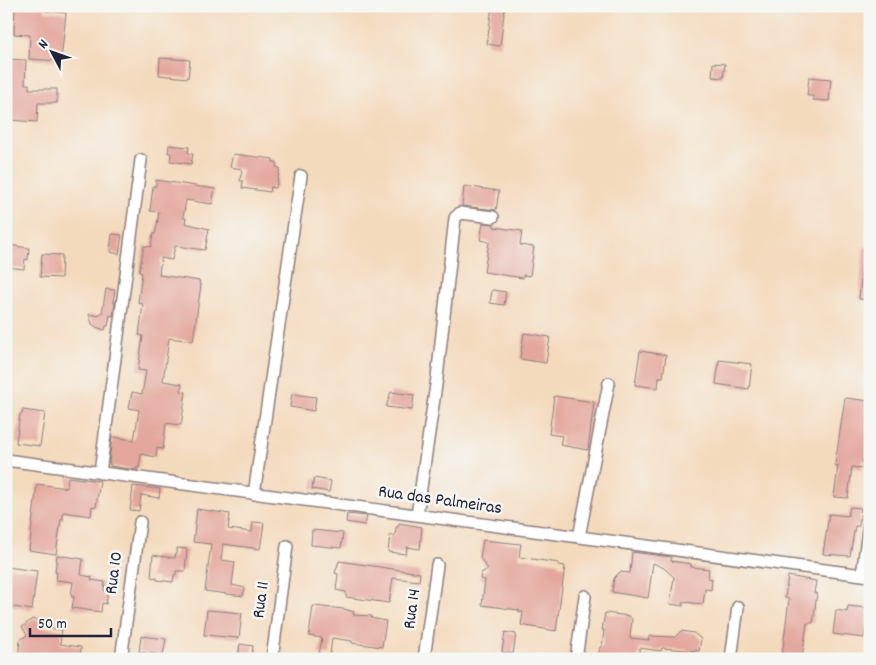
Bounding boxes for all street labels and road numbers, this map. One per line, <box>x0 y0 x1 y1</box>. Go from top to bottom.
street label: Rua das Palmeiras <box>376 480 504 522</box>
street label: Rua 10 <box>100 550 130 596</box>
street label: Rua 11 <box>247 580 277 620</box>
street label: Rua 14 <box>398 587 428 631</box>

